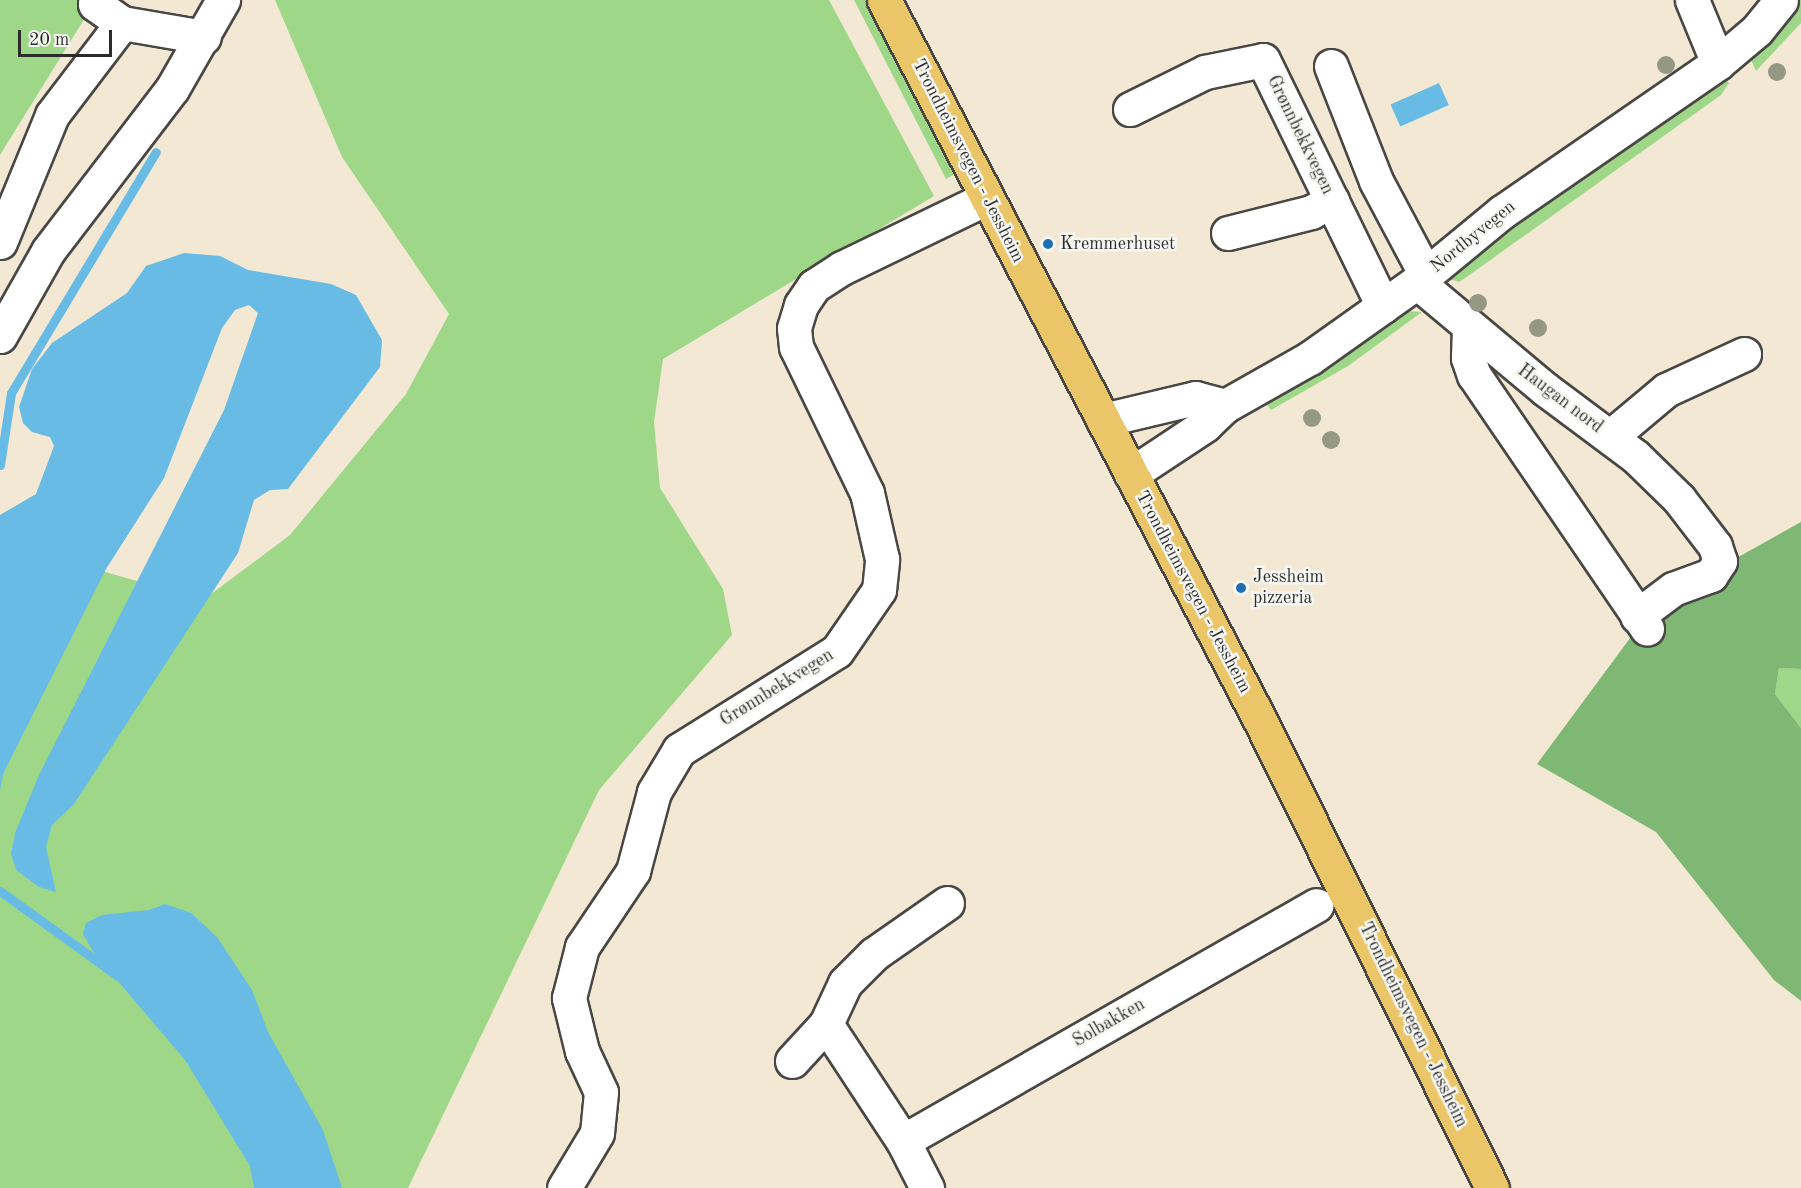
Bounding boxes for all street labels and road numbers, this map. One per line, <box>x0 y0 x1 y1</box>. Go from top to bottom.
street label: Trondheimsvegen - Jessheim <box>907 56 1029 266</box>
street label: Grønnbekkvegen <box>1262 72 1338 198</box>
street label: Nordbyvegen <box>1426 196 1520 278</box>
street label: Haugan nord <box>1513 360 1607 438</box>
street label: Trondheimsvegen - Jessheim <box>1131 487 1255 697</box>
street label: Grønnbekkvegen <box>716 645 838 731</box>
street label: Trondheimsvegen - Jessheim <box>1354 919 1472 1131</box>
street label: Solbakken <box>1069 994 1149 1052</box>

